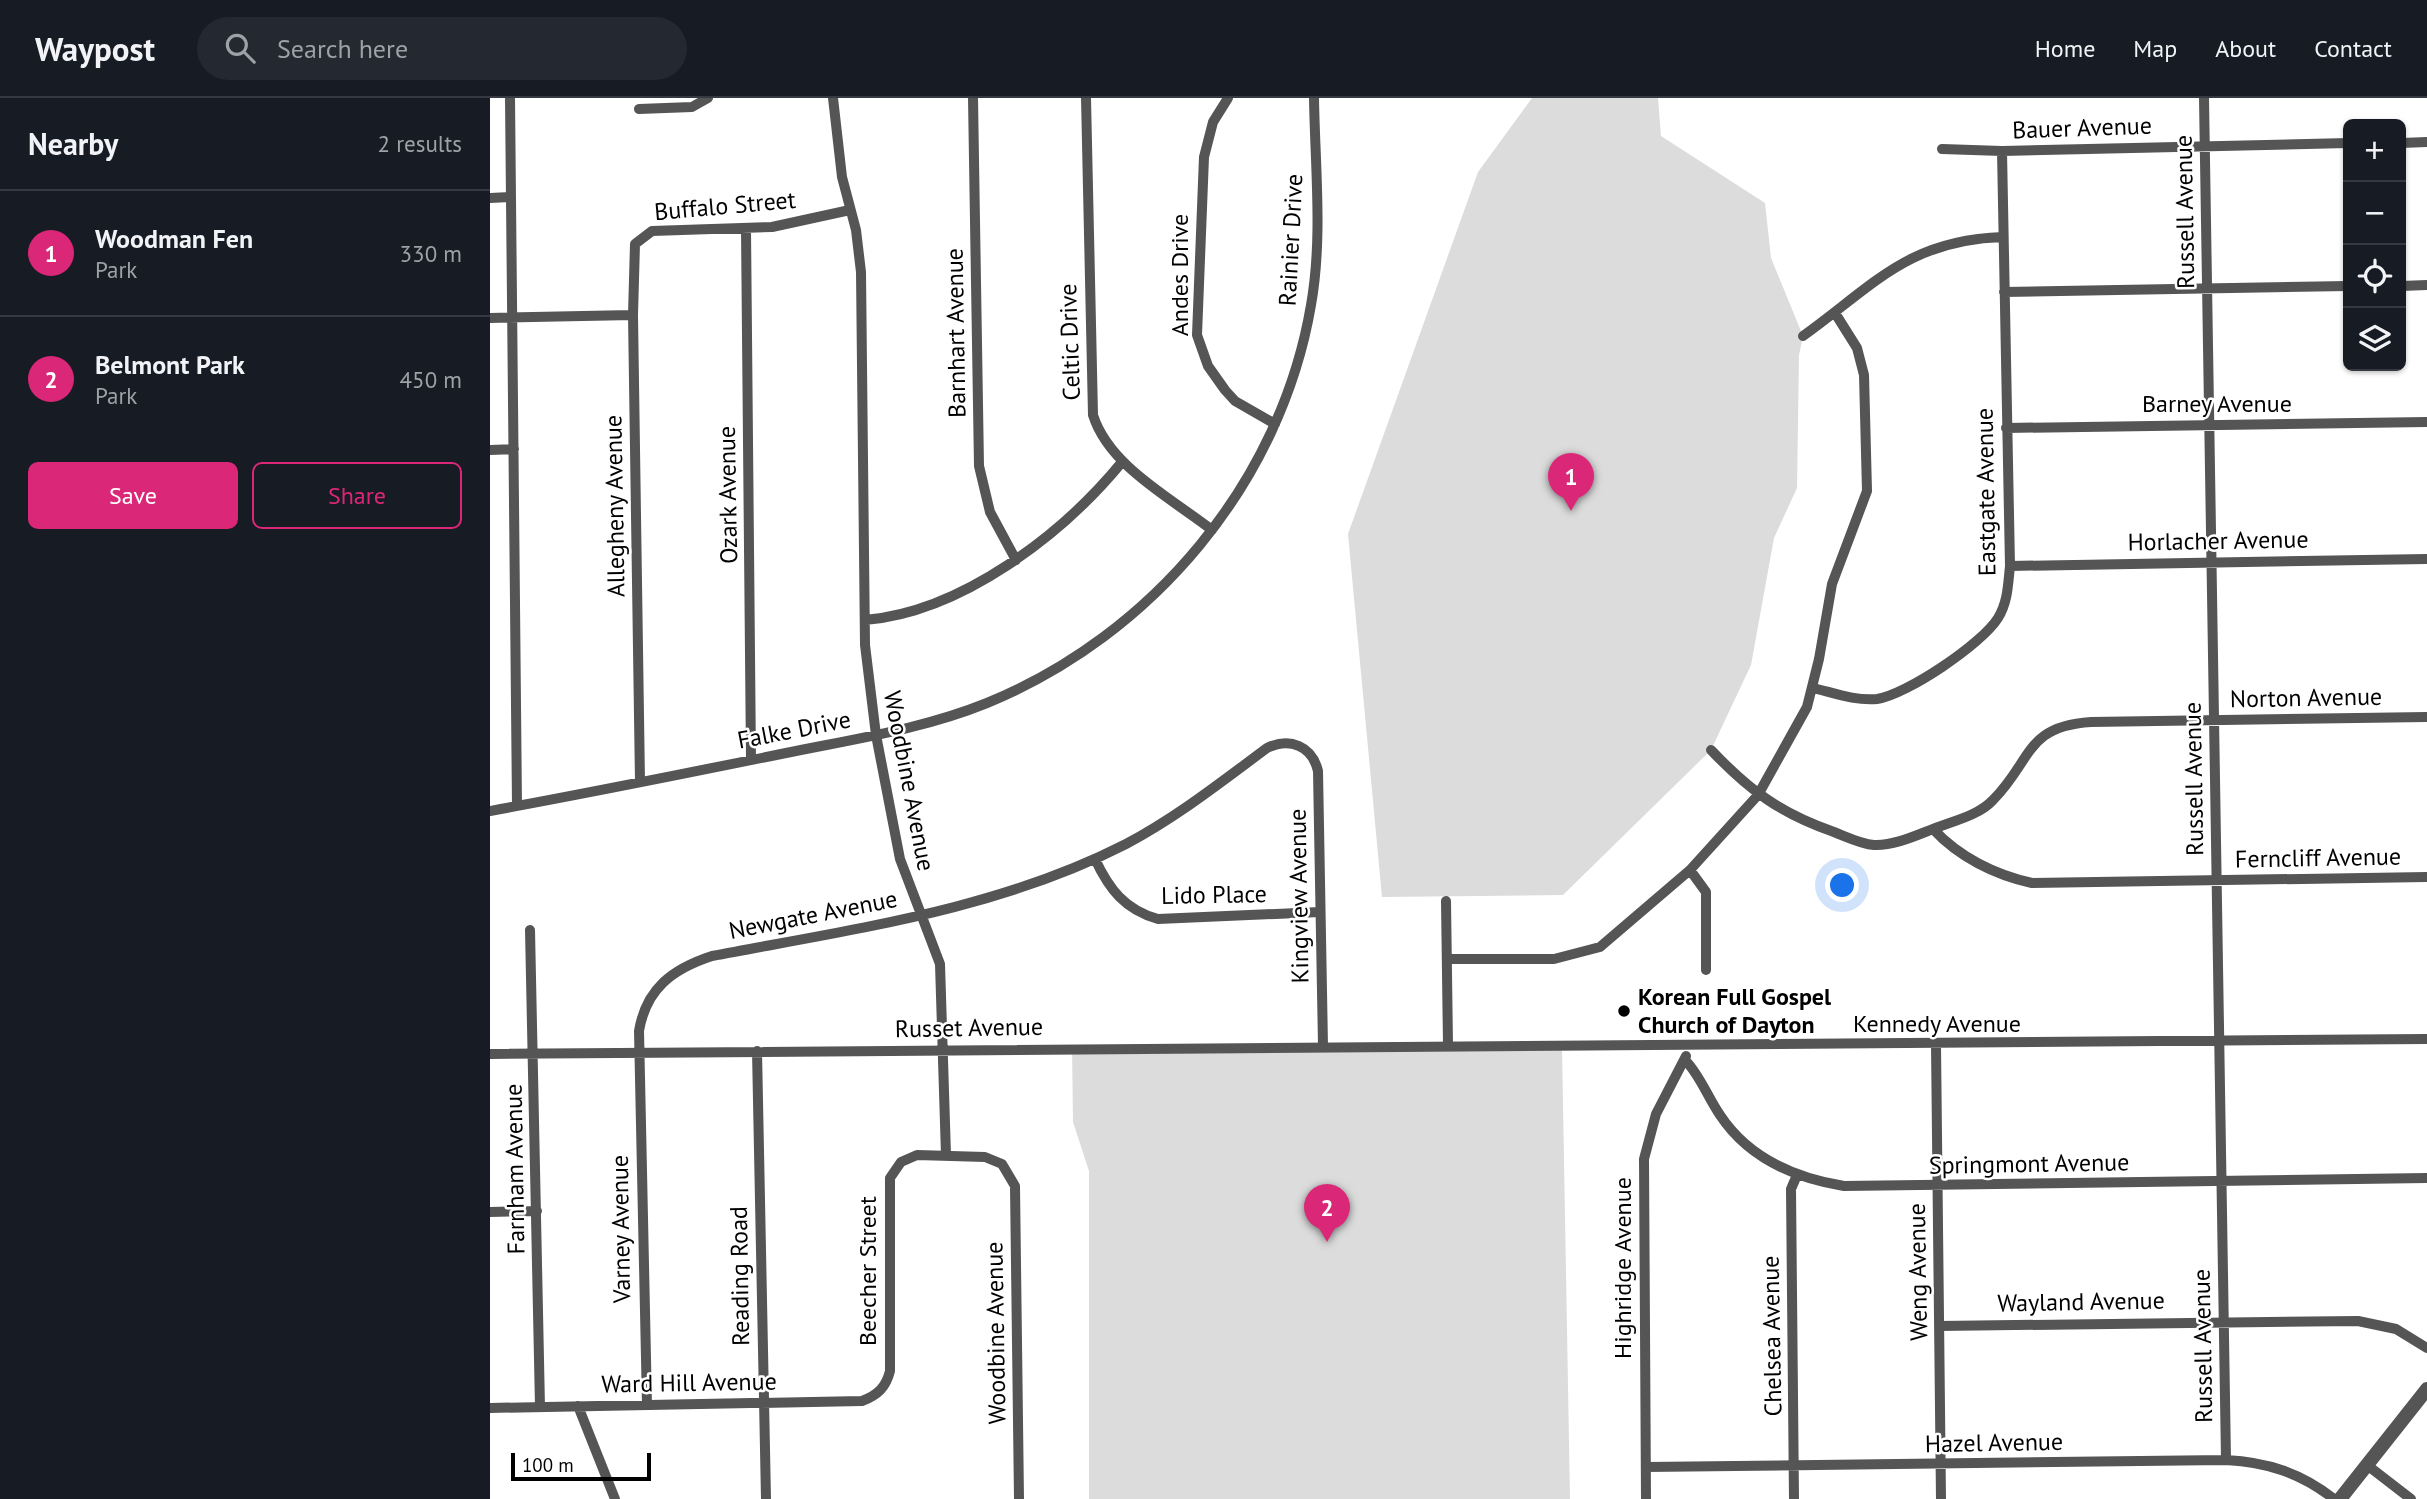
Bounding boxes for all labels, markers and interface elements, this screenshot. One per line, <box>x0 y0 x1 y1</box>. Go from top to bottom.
search box <box>197 17 687 80</box>
text: Waypost <box>35 27 155 70</box>
icon: search <box>221 29 259 67</box>
text: Search here <box>277 32 408 65</box>
text: Home <box>2035 33 2095 64</box>
text: Map <box>2133 33 2177 64</box>
text: About <box>2215 33 2276 64</box>
text: Contact <box>2314 33 2392 64</box>
street label: Bauer Avenue <box>2012 110 2152 145</box>
map controls <box>2343 119 2406 371</box>
button: + <box>2343 119 2406 182</box>
text: Nearby <box>28 124 118 163</box>
text: 2 results <box>378 129 462 158</box>
street label: Russell Avenue <box>2168 135 2201 289</box>
street label: Rainier Drive <box>1272 173 1309 307</box>
button: − <box>2343 182 2406 245</box>
street label: Buffalo Street <box>653 184 797 227</box>
street label: Andes Drive <box>1164 214 1195 336</box>
text: Woodman Fen <box>95 222 253 255</box>
text: 1 <box>44 239 58 268</box>
text: 330 m <box>400 239 462 268</box>
button: locate <box>2343 245 2406 308</box>
street label: Barnhart Avenue <box>939 248 972 418</box>
text: Park <box>95 255 137 284</box>
street label: Celtic Drive <box>1052 283 1087 401</box>
button: layers <box>2343 308 2406 371</box>
text: Belmont Park <box>95 348 245 381</box>
text: 2 <box>44 365 58 394</box>
text: 450 m <box>400 365 462 394</box>
text: Park <box>95 381 137 410</box>
street label: Barney Avenue <box>2142 388 2292 419</box>
street label: Eastgate Avenue <box>1969 408 2002 576</box>
street label: Allegheny Avenue <box>597 415 632 597</box>
street label: Ozark Avenue <box>711 426 744 564</box>
pin: 1 <box>1548 453 1594 511</box>
button: Save <box>28 462 238 529</box>
button: Share <box>252 462 462 529</box>
street label: Horlacher Avenue <box>2127 523 2309 558</box>
street label: Norton Avenue <box>2230 681 2382 714</box>
street label: Woodbine Avenue <box>877 688 942 874</box>
street label: Russell Avenue <box>2177 702 2210 856</box>
street label: Falke Drive <box>735 703 853 756</box>
street label: Kingview Avenue <box>1281 808 1316 984</box>
street label: Ferncliff Avenue <box>2235 841 2401 874</box>
your location <box>1825 868 1859 902</box>
street label: Lido Place <box>1161 878 1267 911</box>
street label: Newgate Avenue <box>726 883 900 946</box>
place label: Korean Full Gospel Church of Dayton <box>1638 981 1832 1040</box>
marker: Korean Full Gospel Church of Dayton <box>1616 1003 1632 1019</box>
street label: Kennedy Avenue <box>1853 1008 2021 1039</box>
street label: Russet Avenue <box>895 1011 1043 1044</box>
street label: Farnham Avenue <box>498 1083 531 1255</box>
street label: Springmont Avenue <box>1928 1146 2130 1181</box>
street label: Varney Avenue <box>604 1155 637 1304</box>
street label: Highridge Avenue <box>1607 1177 1638 1359</box>
pin: 2 <box>1304 1184 1350 1242</box>
street label: Beecher Street <box>852 1196 883 1346</box>
street label: Weng Avenue <box>1901 1203 1934 1341</box>
street label: Reading Road <box>723 1206 756 1346</box>
street label: Woodbine Avenue <box>978 1241 1013 1425</box>
street label: Chelsea Avenue <box>1755 1255 1788 1417</box>
street label: Russell Avenue <box>2186 1269 2219 1423</box>
street label: Wayland Avenue <box>1997 1285 2165 1318</box>
street label: Ward Hill Avenue <box>601 1365 777 1400</box>
street label: Hazel Avenue <box>1925 1426 2063 1459</box>
scale bar <box>511 1450 651 1482</box>
text: 100 m <box>522 1453 574 1477</box>

